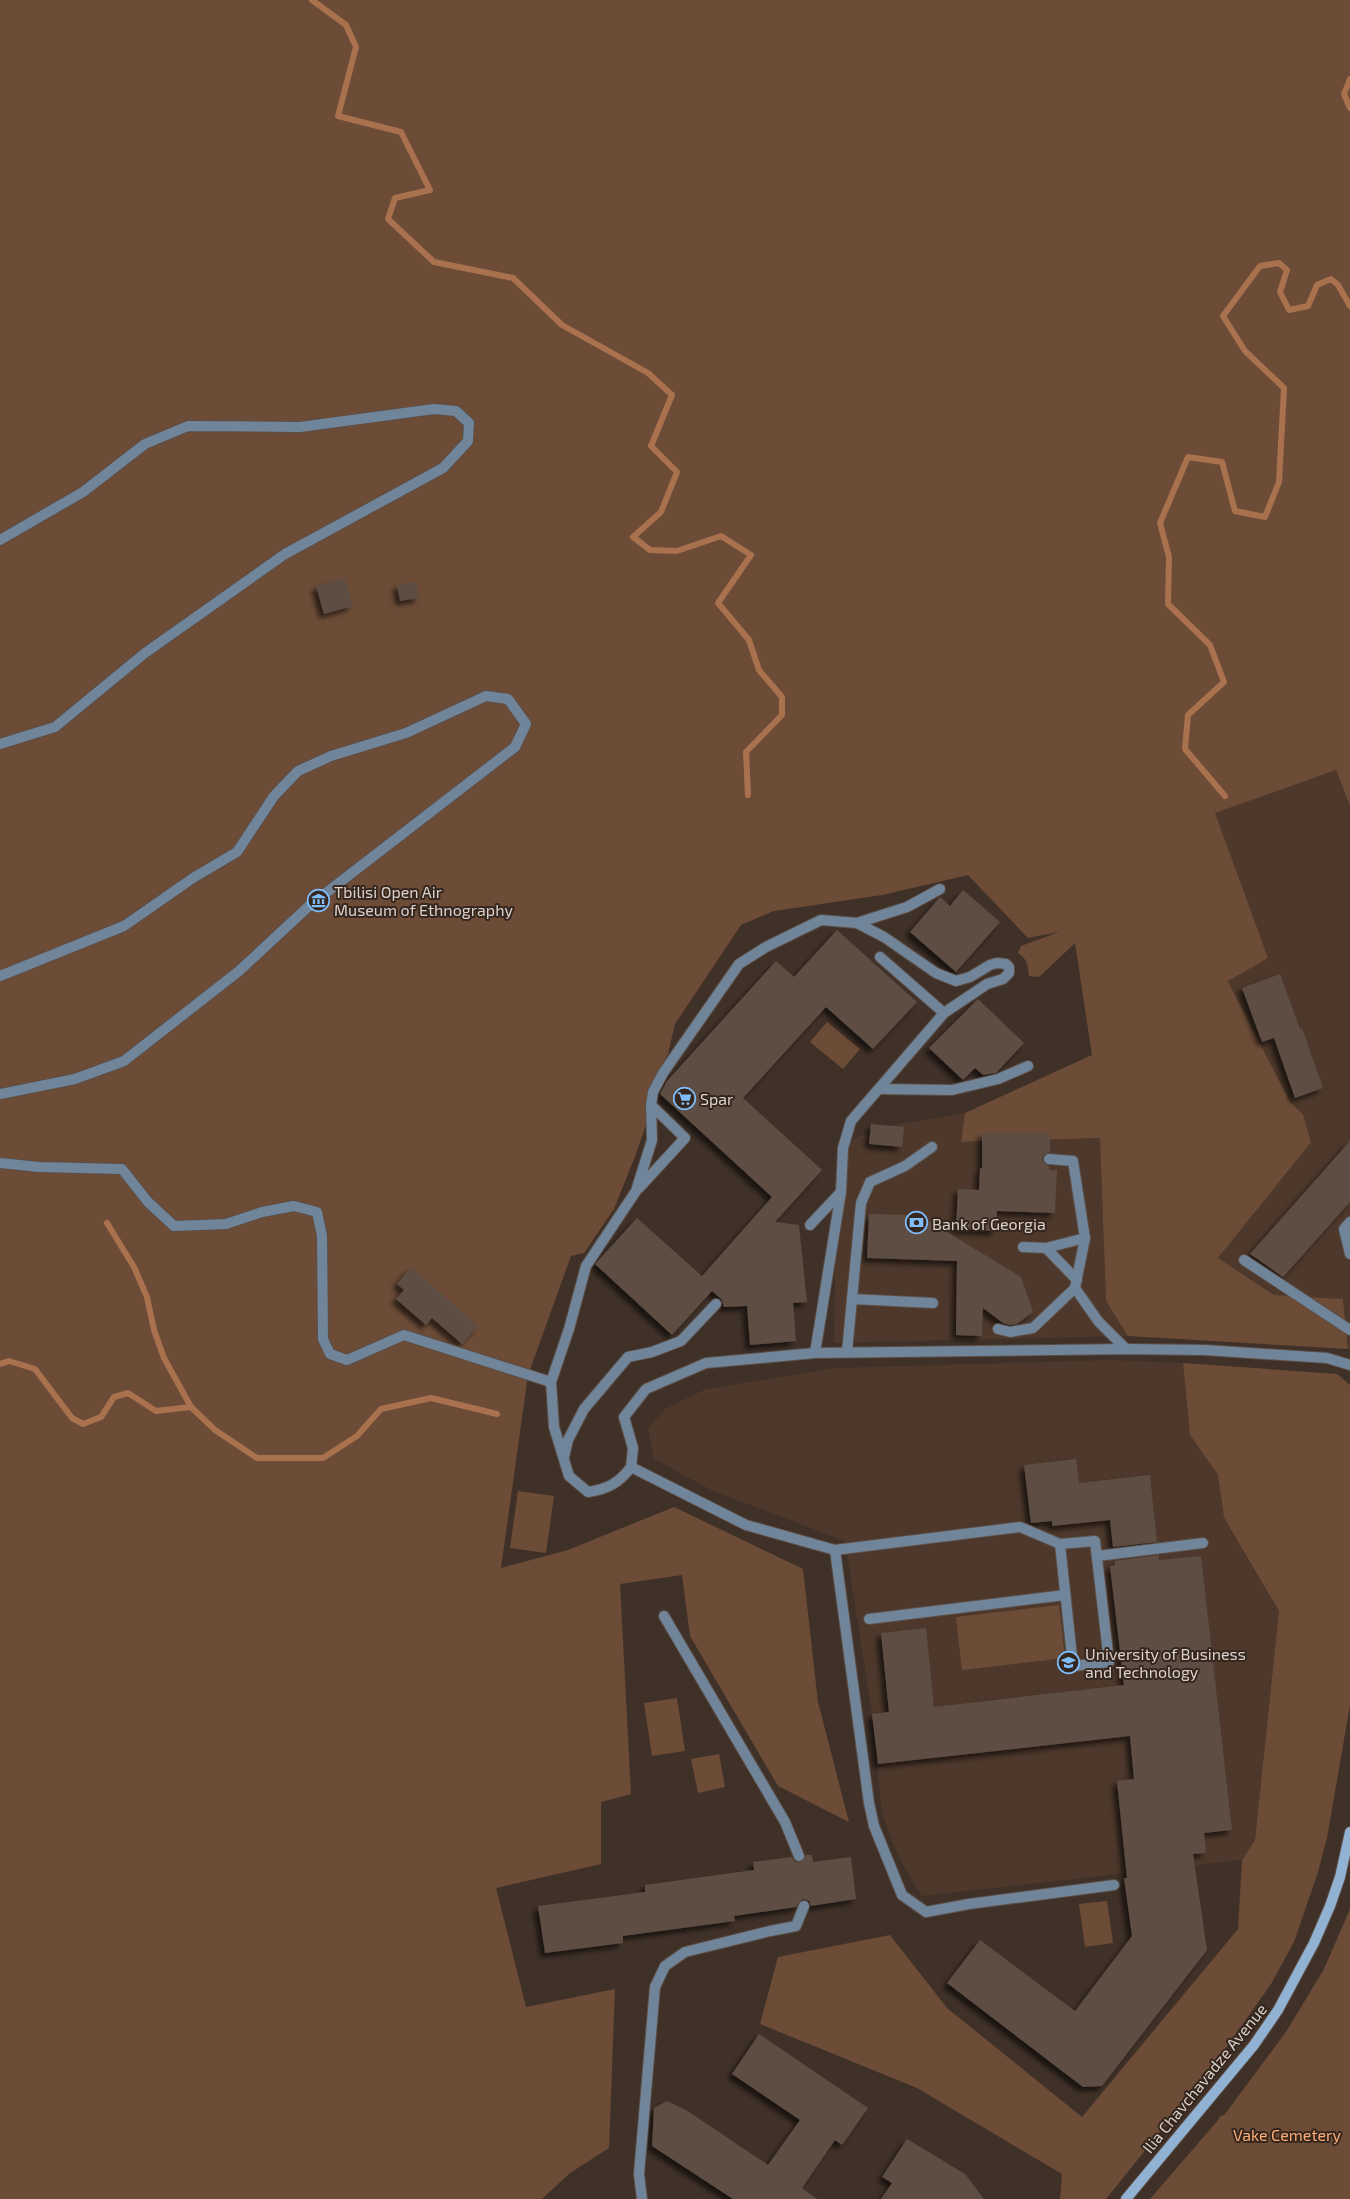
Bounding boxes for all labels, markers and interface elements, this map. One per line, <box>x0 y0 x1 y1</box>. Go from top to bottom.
place label: Tbilisi Open Air Museum of Ethnography <box>334 882 513 919</box>
museum icon: Tbilisi Open Air Museum of Ethnography <box>306 888 330 912</box>
supermarket icon: Spar <box>672 1086 696 1110</box>
place label: Spar <box>700 1089 734 1108</box>
bank icon: Bank of Georgia <box>904 1211 928 1235</box>
place label: Bank of Georgia <box>932 1214 1046 1233</box>
place label: University of Business and Technology <box>1085 1644 1246 1681</box>
school or university icon: University of Business and Technology <box>1057 1650 1081 1674</box>
street label: Ilia Chavchavadze Avenue <box>1138 1999 1270 2157</box>
park label: Vake Cemetery <box>1233 2125 1342 2144</box>

